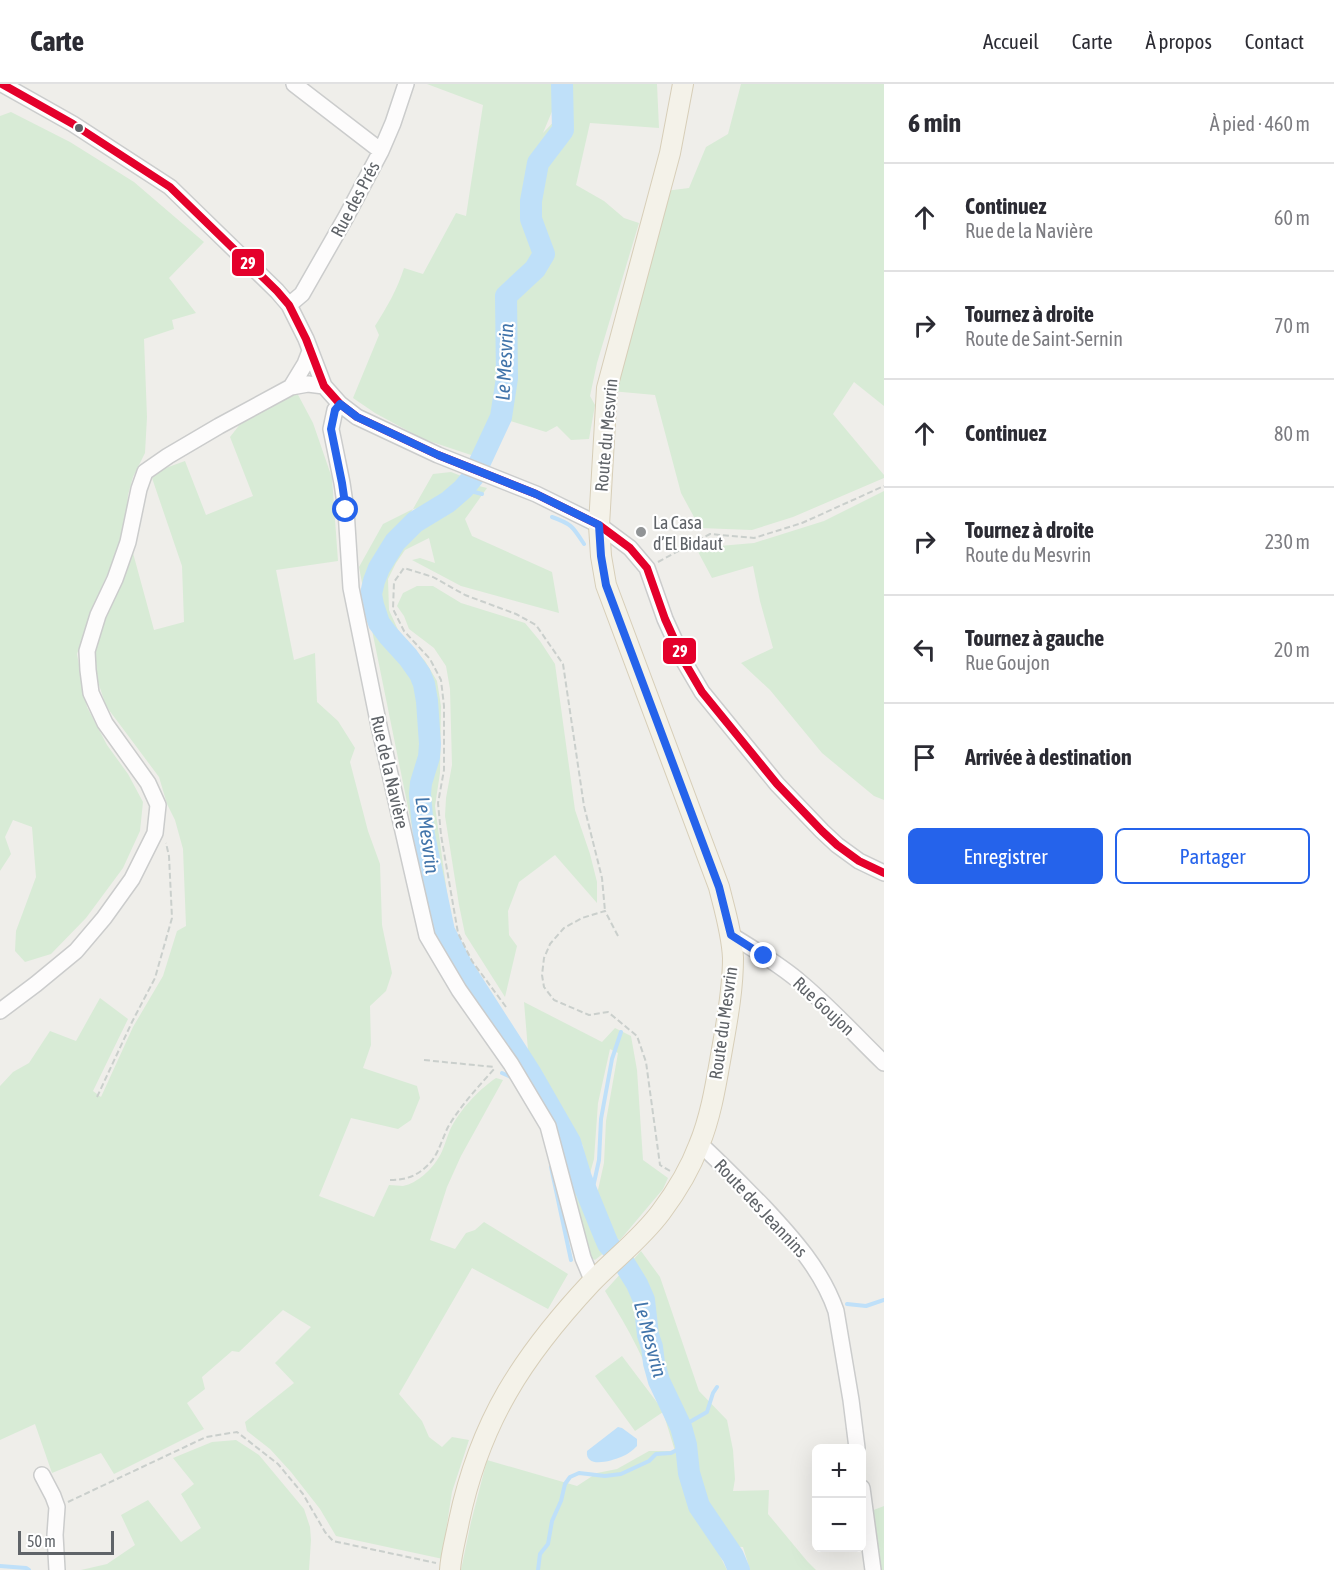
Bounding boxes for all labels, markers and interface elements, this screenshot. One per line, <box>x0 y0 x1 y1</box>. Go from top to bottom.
text: Carte <box>30 25 84 57</box>
text: Accueil <box>983 29 1039 53</box>
text: Carte <box>1072 29 1112 53</box>
text: À propos <box>1145 29 1212 53</box>
text: Contact <box>1245 29 1304 53</box>
text: 6 min <box>908 108 961 138</box>
text: À pied · 460 m <box>1210 112 1310 135</box>
unlabelled marker <box>73 122 85 134</box>
street label: Rue des Prés <box>326 158 384 240</box>
text: Continuez <box>965 193 1047 219</box>
icon: ahead <box>908 201 941 234</box>
text: 60 m <box>1274 206 1310 229</box>
text: Rue de la Navière <box>965 219 1093 242</box>
line badge: 29 <box>231 248 265 277</box>
text: 29 <box>240 254 256 272</box>
text: Tournez à droite <box>965 301 1094 327</box>
icon: right <box>908 309 941 342</box>
text: 70 m <box>1274 314 1310 337</box>
water label: Le Mesvrin <box>490 322 518 401</box>
text: Route de Saint-Sernin <box>965 327 1123 350</box>
street label: Route du Mesvrin <box>591 377 621 493</box>
icon: ahead <box>908 417 941 450</box>
text: Continuez <box>965 420 1047 446</box>
text: 80 m <box>1274 422 1310 445</box>
route start <box>332 496 358 522</box>
place label: La Casa d’El Bidaut <box>653 512 723 554</box>
text: Tournez à droite <box>965 517 1094 543</box>
marker: La Casa d’El Bidaut <box>634 525 648 539</box>
icon: right <box>908 525 941 558</box>
text: 230 m <box>1265 530 1310 553</box>
text: Route du Mesvrin <box>965 543 1091 566</box>
text: Tournez à gauche <box>965 625 1104 651</box>
icon: left <box>908 633 941 666</box>
line badge: 29 <box>662 637 697 665</box>
text: 20 m <box>1274 638 1310 661</box>
text: 29 <box>672 642 688 660</box>
text: Rue Goujon <box>965 651 1050 674</box>
street label: Rue de la Navière <box>367 713 413 831</box>
icon: arrive <box>908 741 941 774</box>
text: Arrivée à destination <box>965 744 1132 770</box>
water label: Le Mesvrin <box>411 795 445 875</box>
button: Enregistrer <box>908 828 1103 884</box>
button: Partager <box>1115 828 1310 884</box>
route end <box>750 942 776 968</box>
street label: Route du Mesvrin <box>705 965 741 1081</box>
street label: Rue Goujon <box>789 972 859 1040</box>
street label: Route des Jeannins <box>710 1155 812 1261</box>
water label: Le Mesvrin <box>630 1299 672 1380</box>
map controls <box>812 1444 866 1552</box>
button: + <box>812 1444 866 1498</box>
button: − <box>812 1498 866 1552</box>
scale bar <box>18 1528 114 1556</box>
text: 50 m <box>27 1532 56 1550</box>

